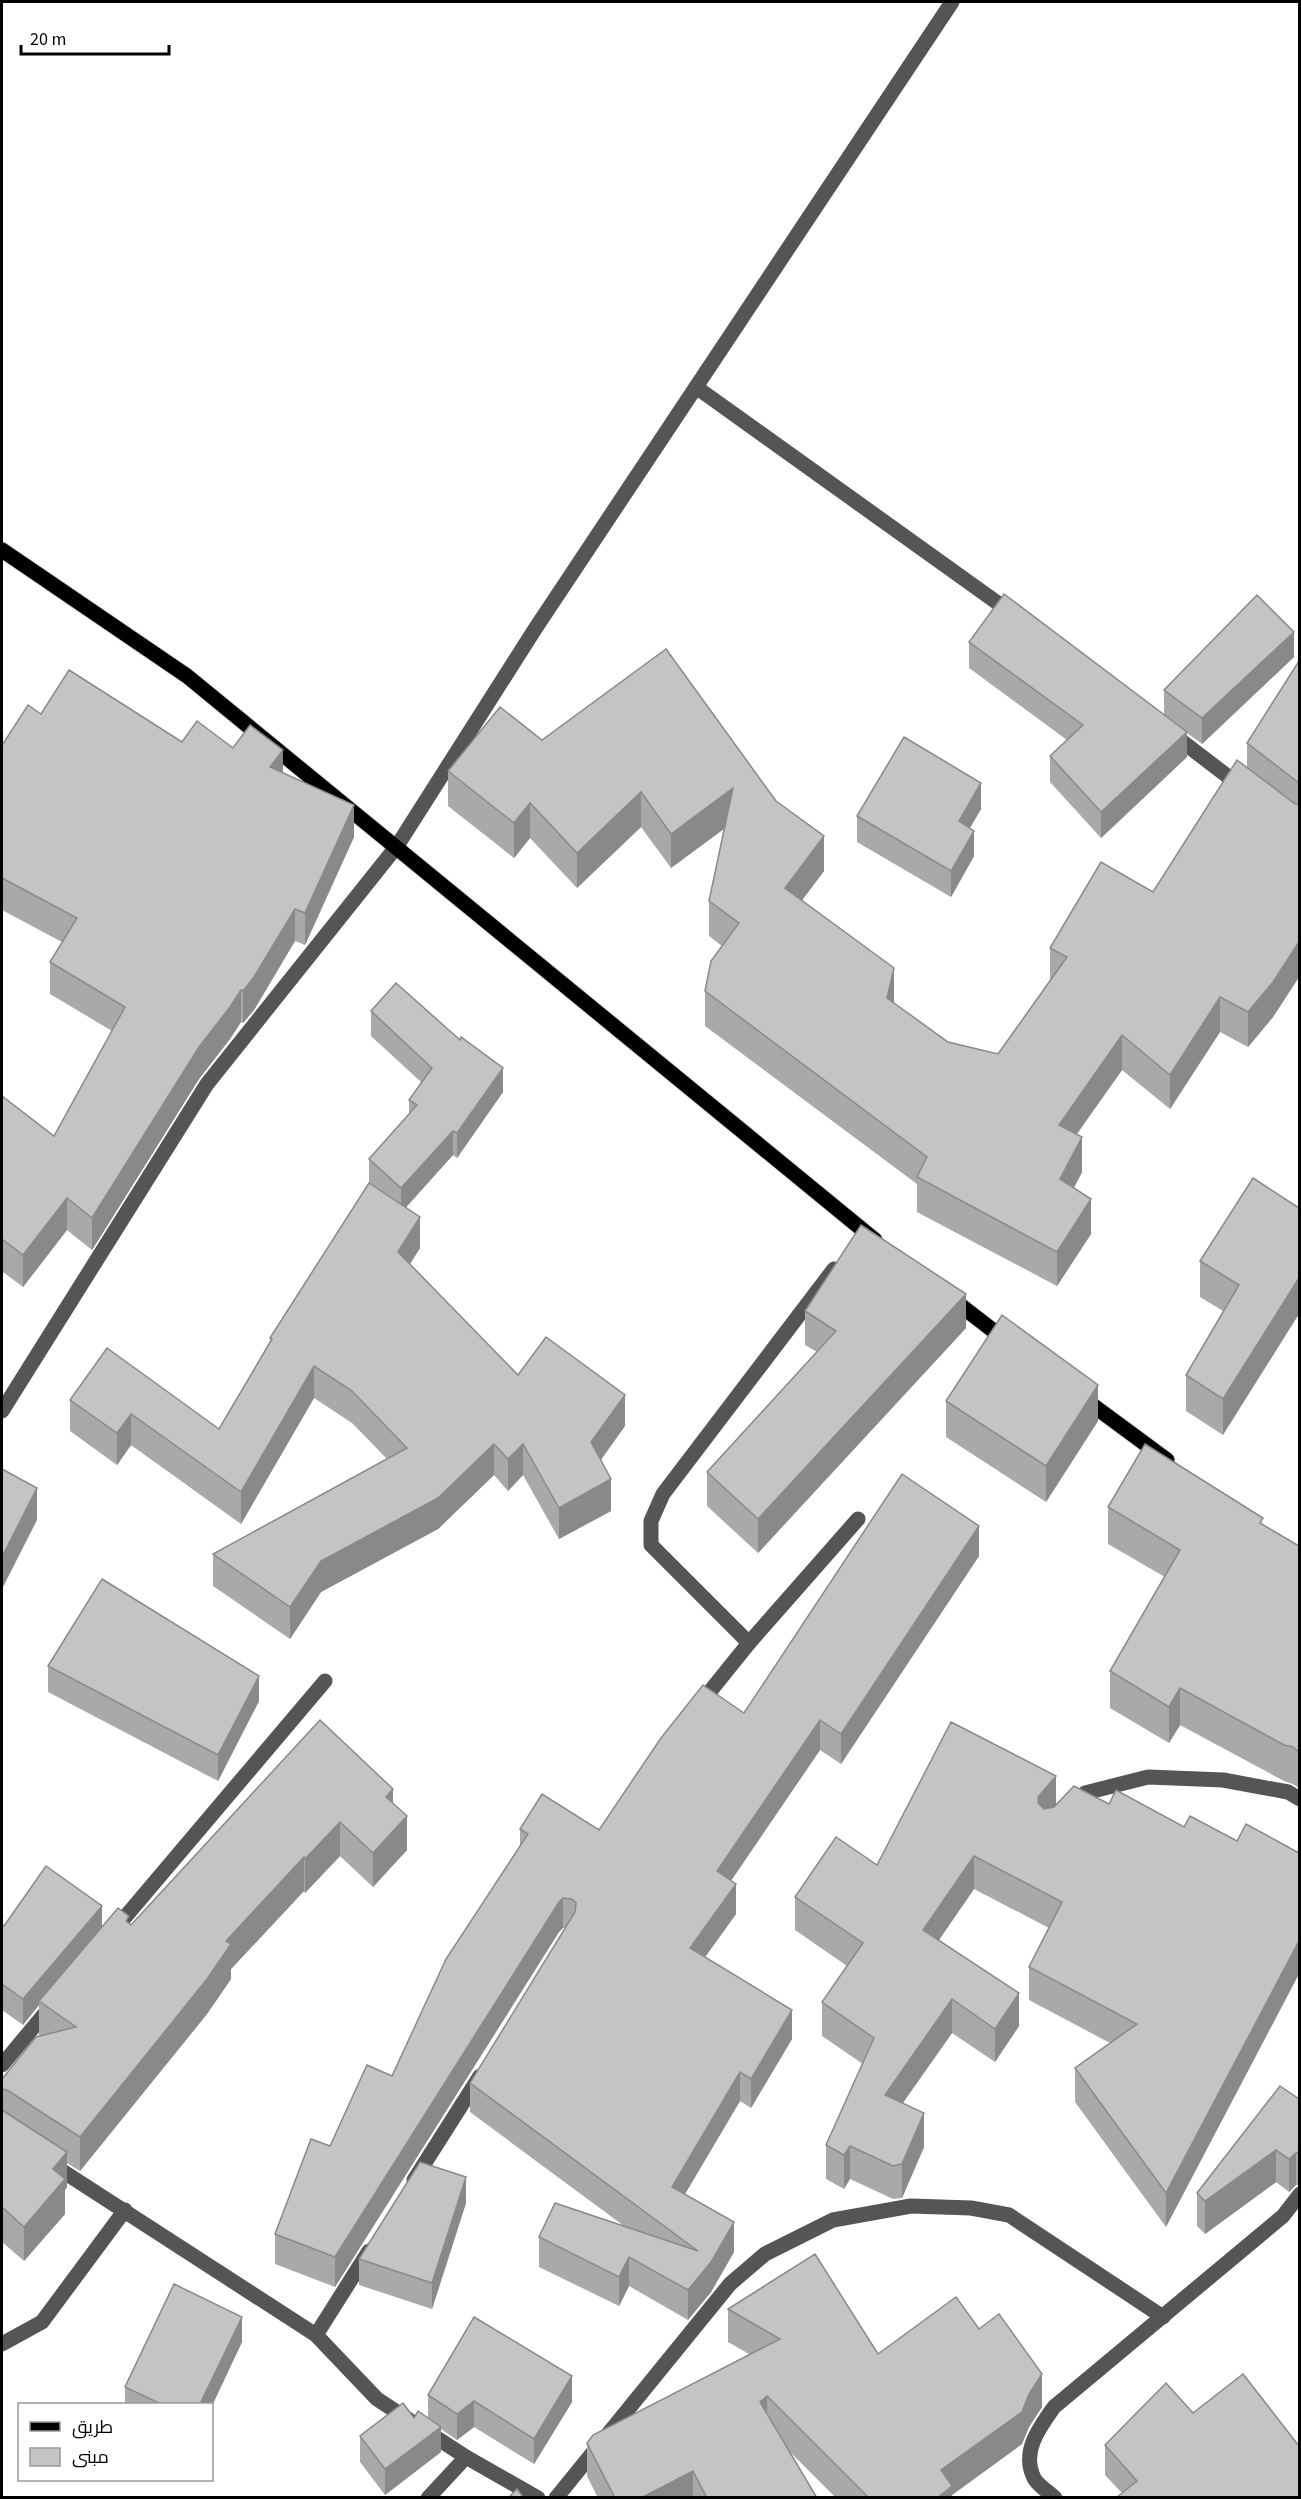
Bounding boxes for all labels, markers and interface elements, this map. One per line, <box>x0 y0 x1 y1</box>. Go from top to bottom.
scale bar <box>21 18 170 56</box>
text: 20 m <box>30 27 66 52</box>
legend <box>18 2403 213 2481</box>
text: طريق <box>72 2415 113 2440</box>
text: مبنى <box>72 2445 109 2470</box>

